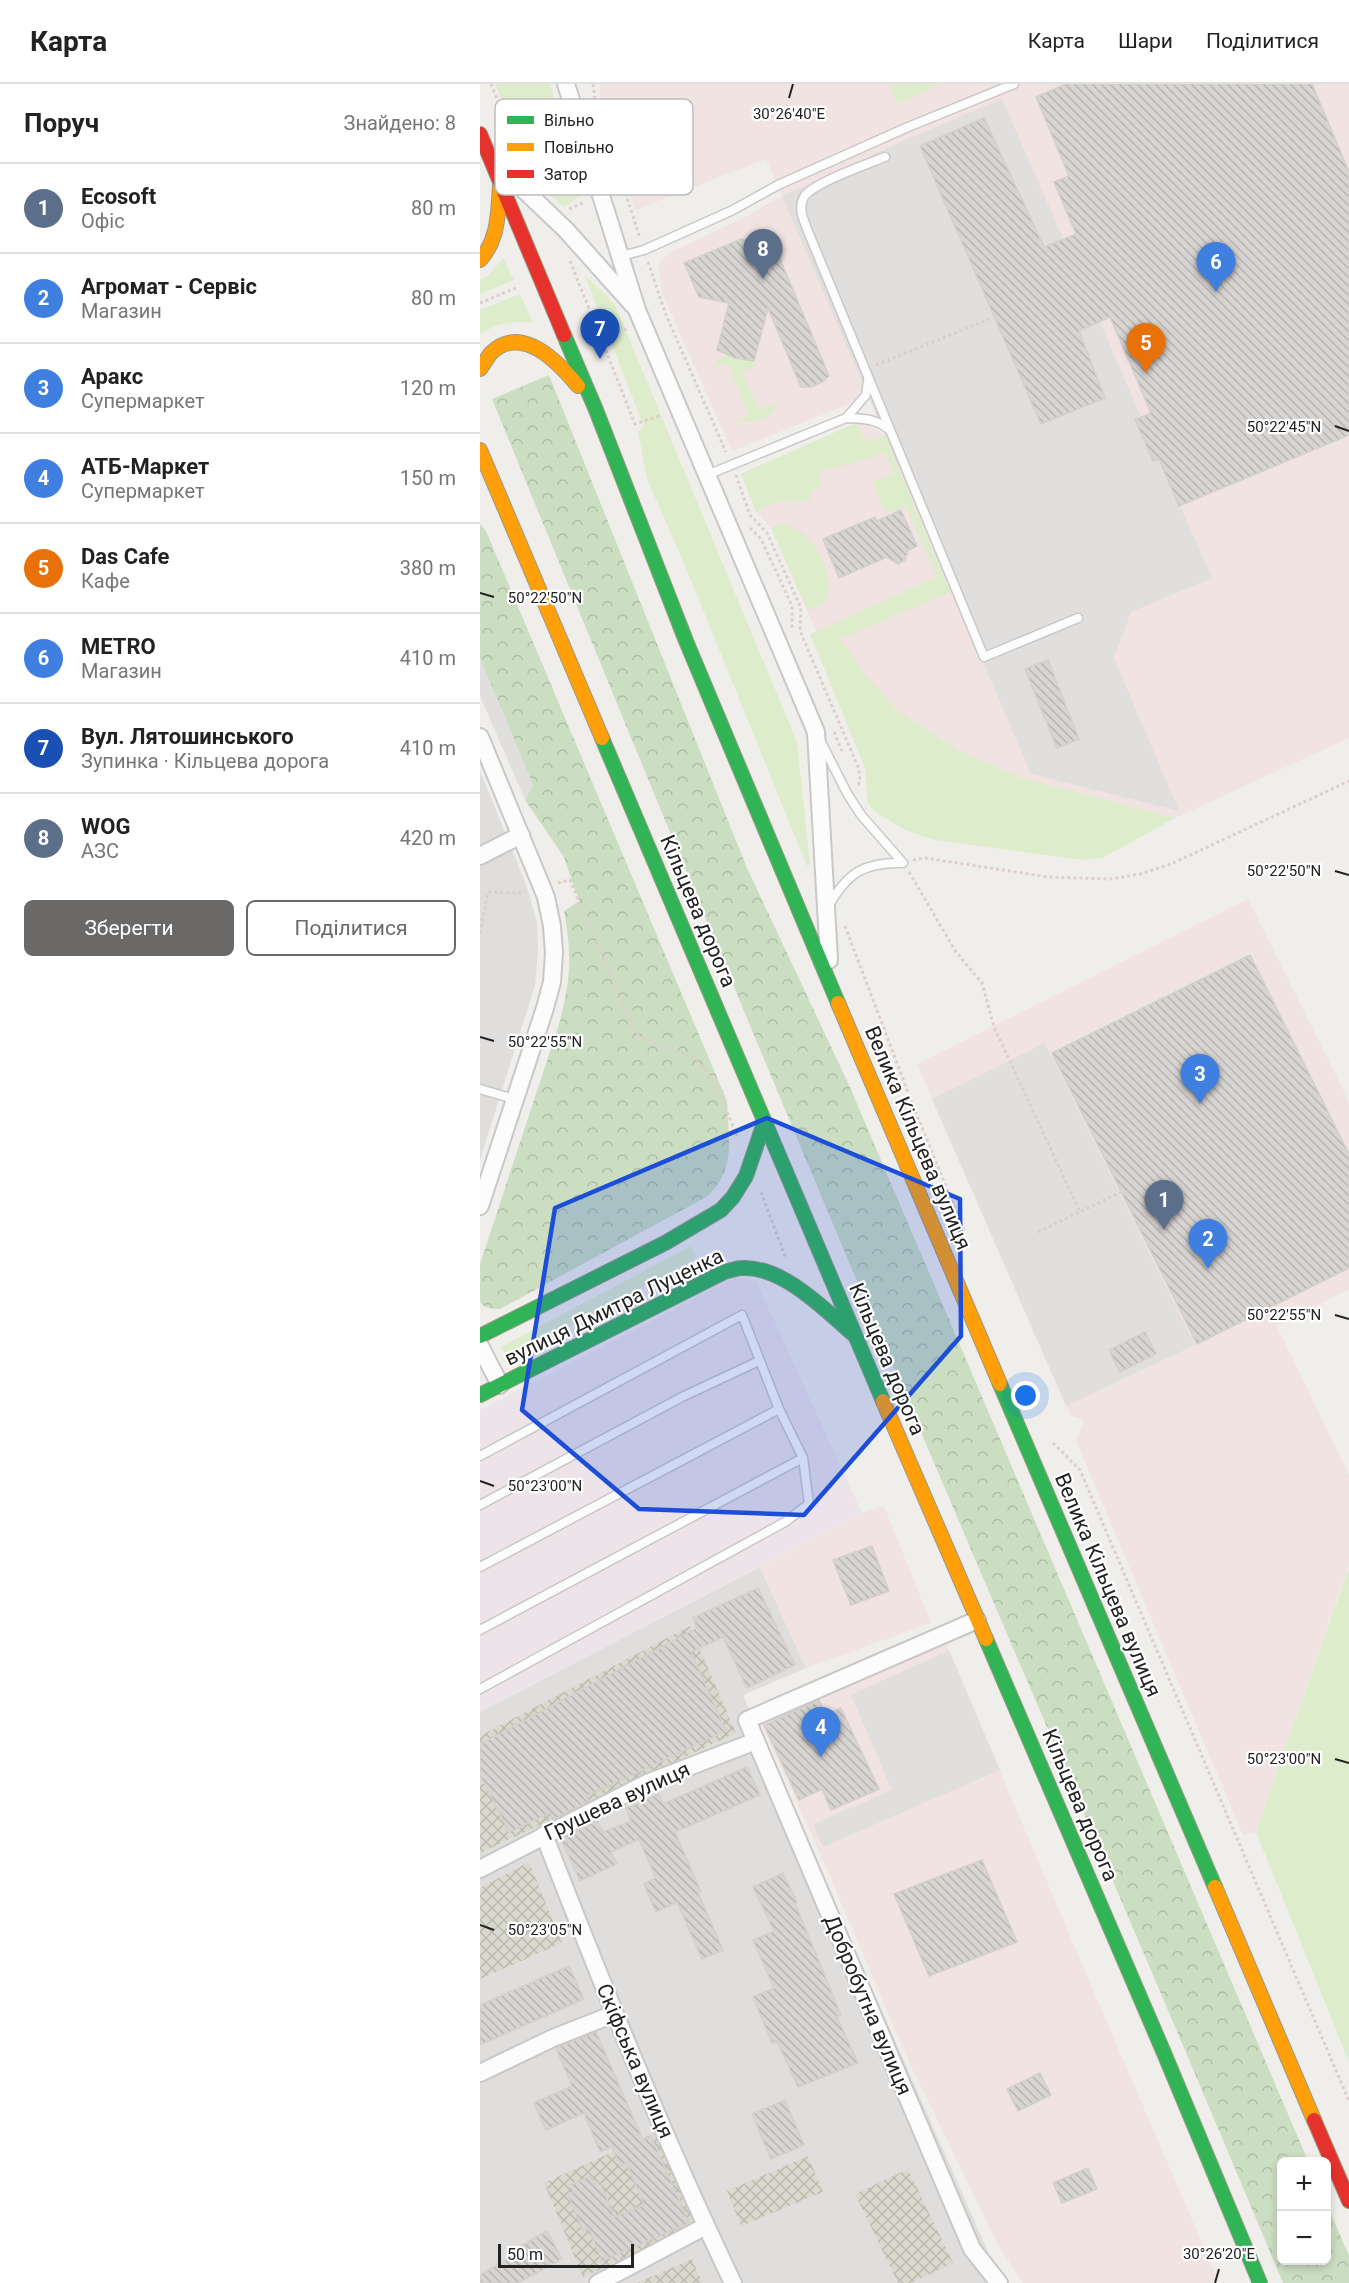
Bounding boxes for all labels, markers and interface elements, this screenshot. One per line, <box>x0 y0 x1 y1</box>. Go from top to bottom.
text: Карта <box>30 25 107 58</box>
text: Карта <box>1028 29 1085 53</box>
text: Шари <box>1118 29 1173 53</box>
text: Поділитися <box>1206 29 1319 53</box>
legend <box>495 99 693 195</box>
text: 30°26'40"E <box>753 105 826 123</box>
text: Поруч <box>24 108 99 138</box>
text: Знайдено: 8 <box>344 111 456 135</box>
text: Вільно <box>544 111 594 130</box>
text: Повільно <box>544 138 614 157</box>
text: Затор <box>544 165 588 184</box>
text: Ecosoft <box>81 184 156 209</box>
text: 1 <box>38 196 49 220</box>
text: 80 m <box>411 196 456 220</box>
text: Офіс <box>81 209 125 233</box>
pin: 8 <box>744 230 782 279</box>
pin: 6 <box>1196 242 1236 292</box>
text: Агромат - Сервіс <box>81 274 257 299</box>
text: 2 <box>38 286 49 310</box>
text: 80 m <box>411 286 456 310</box>
text: Магазин <box>81 299 162 323</box>
pin: 7 <box>580 310 620 359</box>
pin: 5 <box>1126 324 1166 373</box>
text: Аракс <box>81 364 143 389</box>
text: 3 <box>38 376 49 400</box>
text: 120 m <box>400 376 456 400</box>
text: Супермаркет <box>81 389 205 413</box>
text: 50°22'45"N <box>1247 418 1321 436</box>
text: АТБ-Маркет <box>81 454 209 479</box>
text: 4 <box>38 466 49 490</box>
text: 150 m <box>400 466 456 490</box>
text: Супермаркет <box>81 479 205 503</box>
text: Das Cafe <box>81 544 170 569</box>
text: 5 <box>38 556 49 580</box>
text: 380 m <box>400 556 456 580</box>
text: Кафе <box>81 569 130 593</box>
text: 50°22'50"N <box>508 589 582 607</box>
text: METRO <box>81 634 156 659</box>
text: 6 <box>38 646 49 670</box>
text: 410 m <box>400 646 456 670</box>
text: Магазин <box>81 659 162 683</box>
text: Вул. Лятошинського <box>81 724 294 749</box>
text: 7 <box>38 736 49 760</box>
text: 410 m <box>400 736 456 760</box>
text: Зупинка · Кільцева дорога <box>81 749 329 773</box>
text: WOG <box>81 814 130 839</box>
text: 8 <box>38 826 49 850</box>
text: 420 m <box>400 826 456 850</box>
street label: Кільцева дорога <box>655 831 741 991</box>
text: АЗС <box>81 839 119 863</box>
text: 50°22'50"N <box>1247 862 1321 880</box>
button: Зберегти <box>24 900 234 956</box>
button: Поділитися <box>246 900 456 956</box>
street label: Велика Кільцева вулиця <box>860 1023 976 1253</box>
text: 50°22'55"N <box>508 1033 582 1051</box>
pin: 3 <box>1180 1054 1220 1104</box>
pin: 1 <box>1144 1180 1184 1230</box>
pin: 2 <box>1188 1220 1228 1269</box>
street label: вулиця Дмитра Луценка <box>501 1244 727 1370</box>
street label: Кільцева дорога <box>844 1279 930 1439</box>
text: 50°22'55"N <box>1247 1306 1321 1324</box>
your location <box>1011 1381 1040 1410</box>
street label: Велика Кільцева вулиця <box>1050 1470 1166 1700</box>
text: 50°23'00"N <box>508 1477 582 1495</box>
pin: 4 <box>802 1708 840 1757</box>
street label: Кільцева дорога <box>1037 1725 1123 1885</box>
text: 50°23'00"N <box>1247 1750 1321 1768</box>
street label: Грушева вулиця <box>540 1757 694 1845</box>
street label: Добробутна вулиця <box>819 1911 917 2099</box>
text: 50°23'05"N <box>508 1921 582 1939</box>
street label: Скіфська вулиця <box>592 1980 678 2142</box>
map controls <box>1277 2157 1331 2265</box>
button: + <box>1277 2157 1331 2211</box>
button: − <box>1277 2211 1331 2265</box>
scale bar <box>498 2241 634 2268</box>
text: 50 m <box>507 2245 543 2264</box>
text: 30°26'20"E <box>1183 2245 1256 2263</box>

